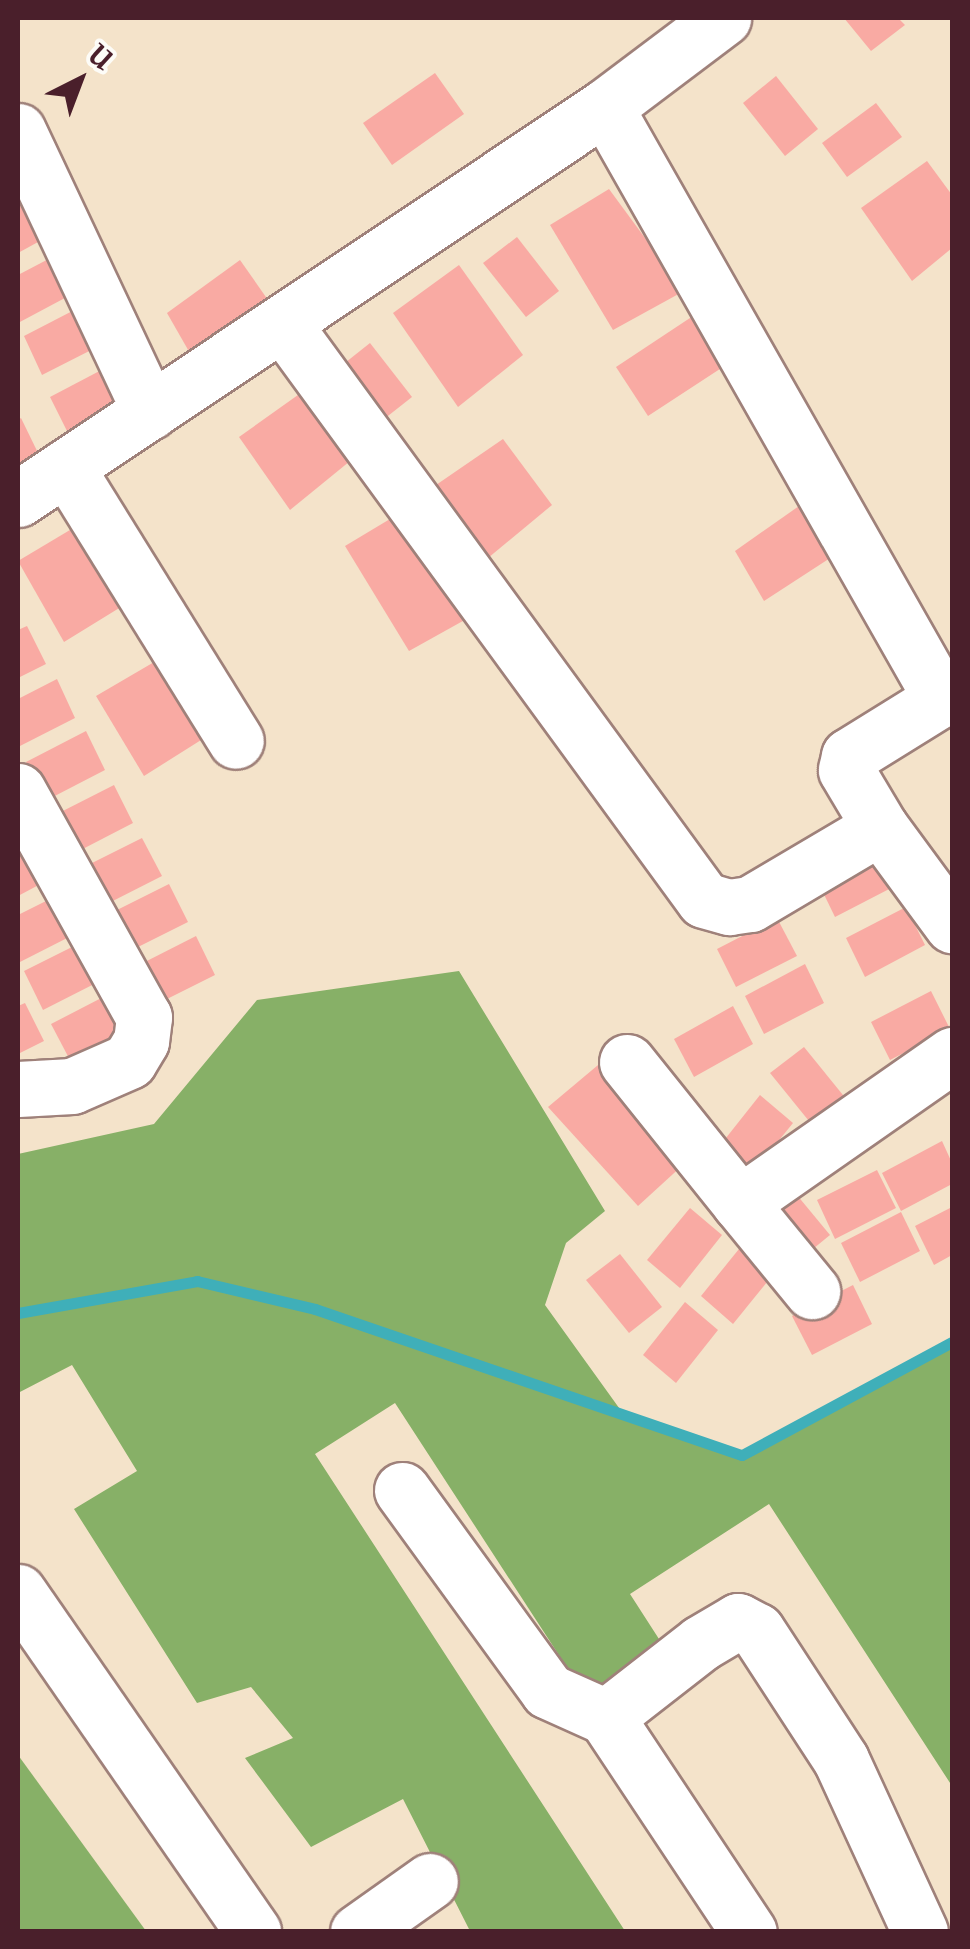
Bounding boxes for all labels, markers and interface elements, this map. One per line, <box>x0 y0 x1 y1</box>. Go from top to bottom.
north arrow <box>30 30 130 130</box>
text: U <box>81 38 120 77</box>

